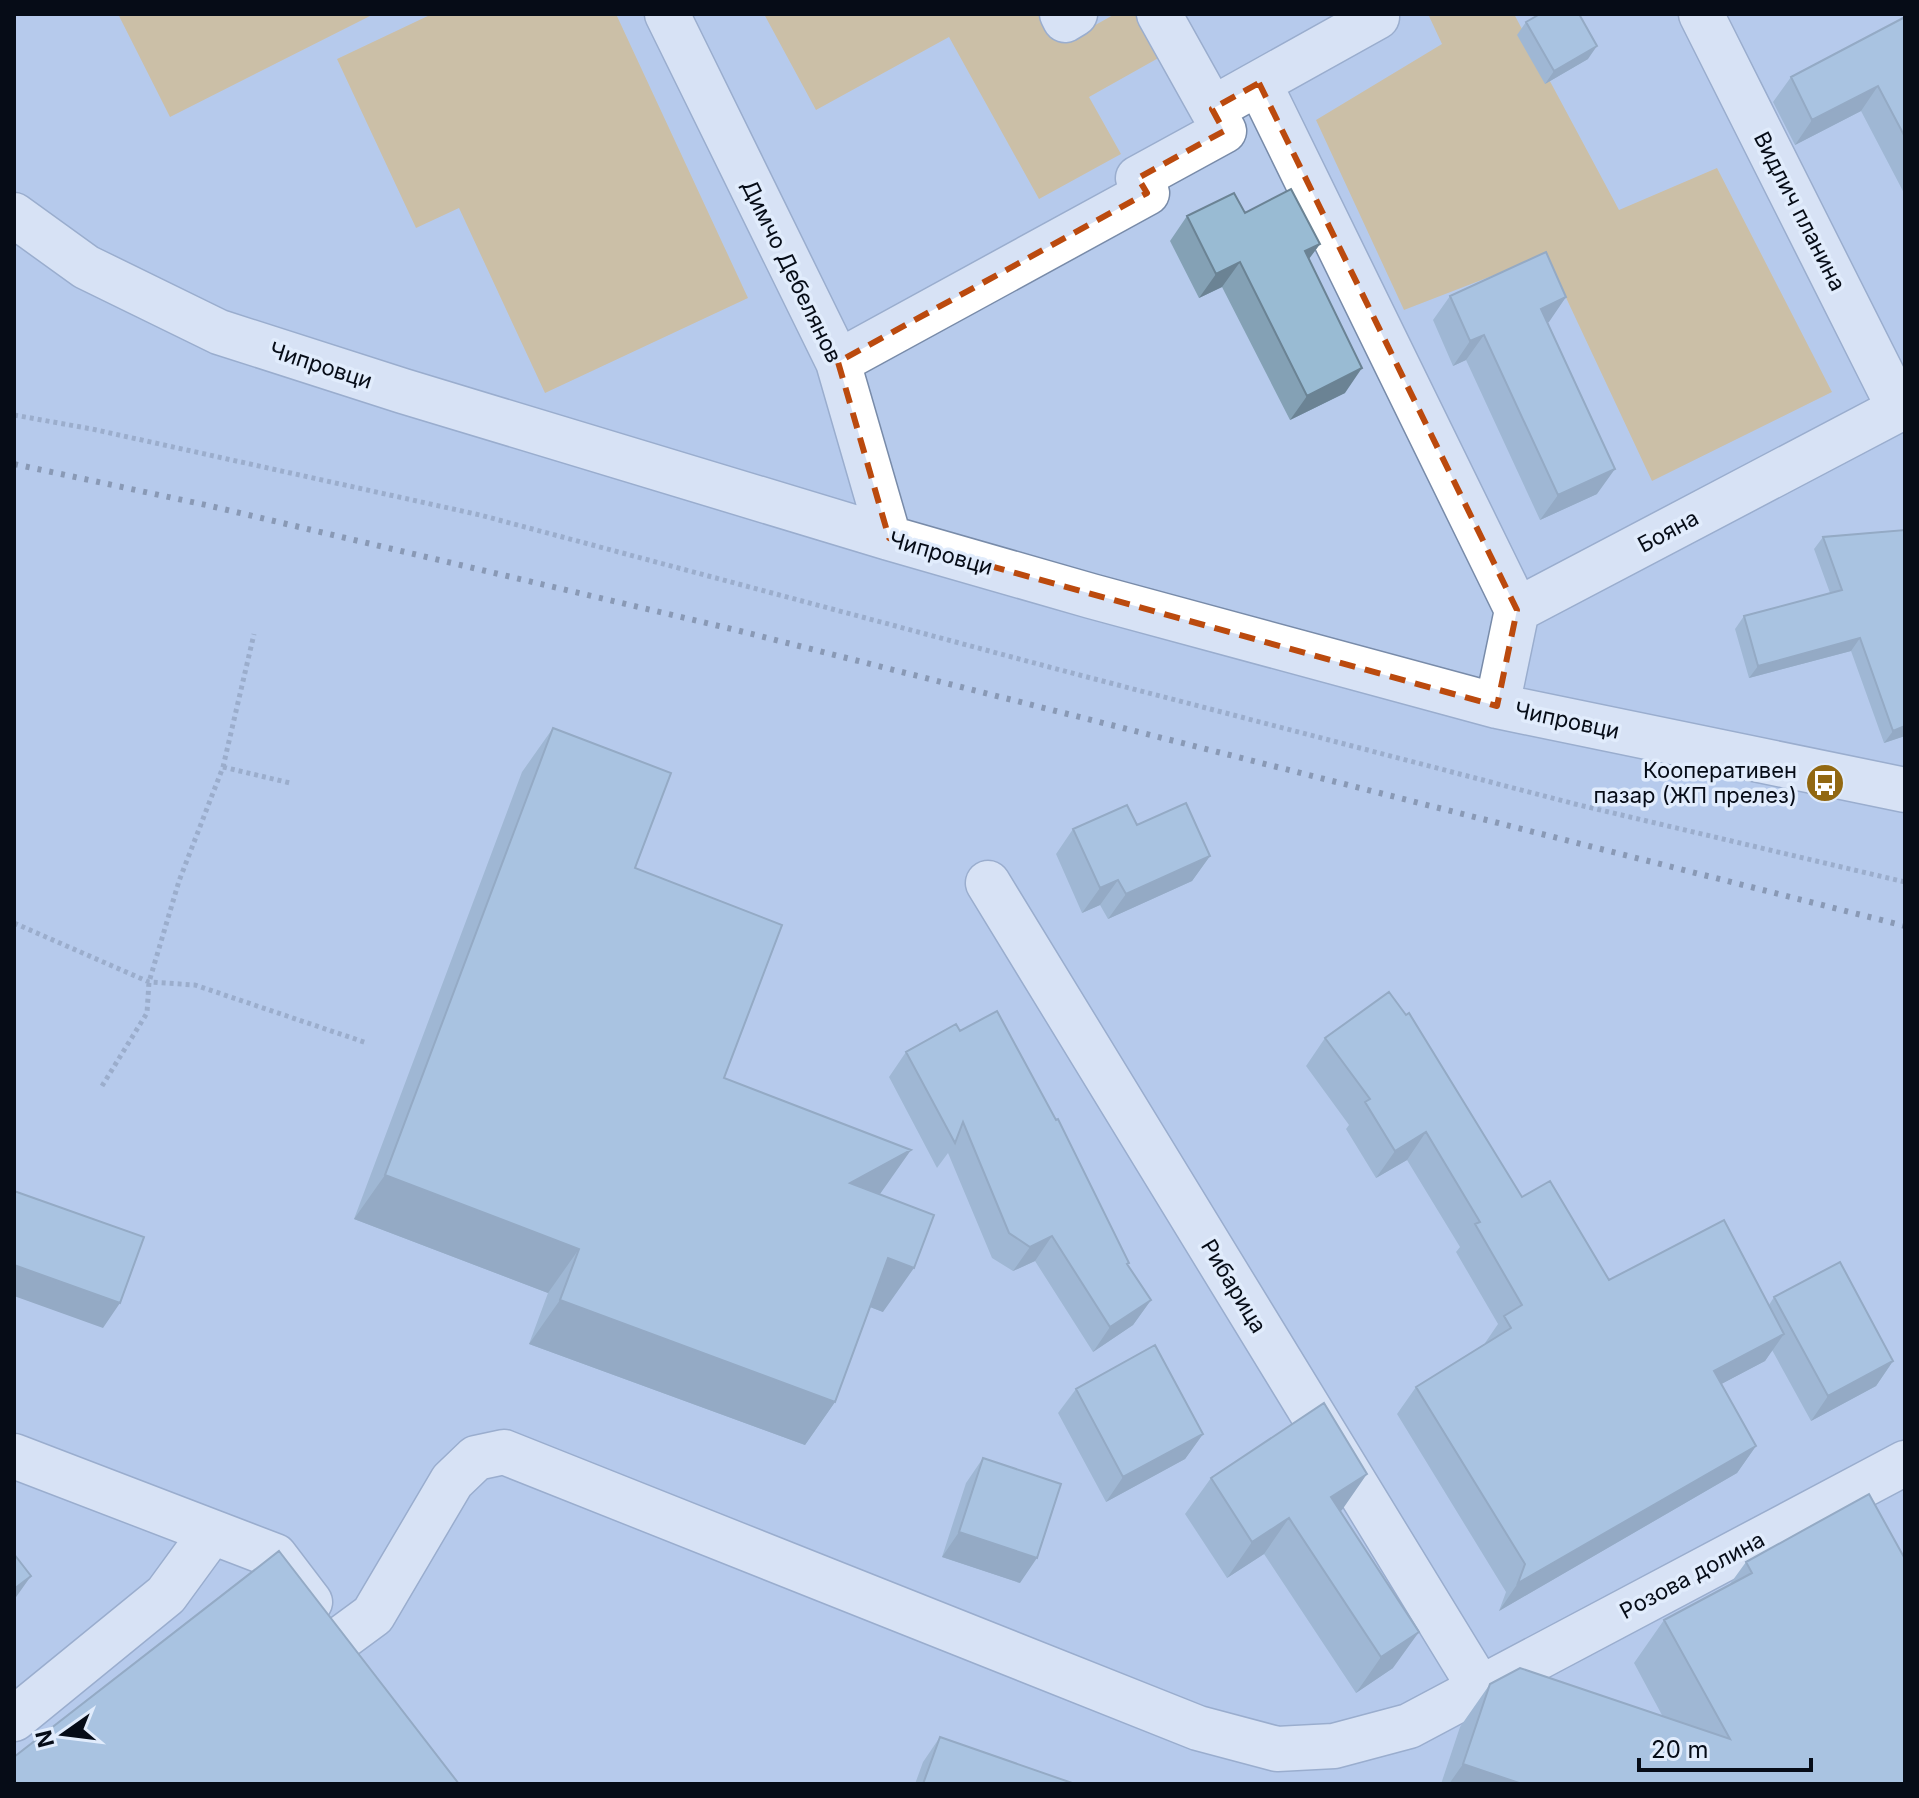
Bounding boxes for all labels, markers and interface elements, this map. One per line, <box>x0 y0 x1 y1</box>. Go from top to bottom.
street label: Видлич планина <box>1749 127 1851 295</box>
street label: Димчо Дебелянов <box>736 175 848 367</box>
street label: Чипровци <box>266 336 376 394</box>
street label: Бояна <box>1633 504 1703 558</box>
street label: Чипровци <box>886 526 996 580</box>
street label: Чипровци <box>1512 696 1622 744</box>
place label: Кооперативен пазар (ЖП прелез) <box>1594 757 1797 808</box>
bus stop icon: Кооперативен пазар (ЖП прелез) <box>1804 762 1846 804</box>
street label: Рибарица <box>1196 1235 1272 1337</box>
street label: Розова долина <box>1615 1526 1769 1624</box>
north arrow <box>24 1694 104 1774</box>
scale bar <box>1639 1722 1811 1772</box>
text: N <box>30 1728 59 1750</box>
text: 20 m <box>1651 1735 1709 1764</box>

